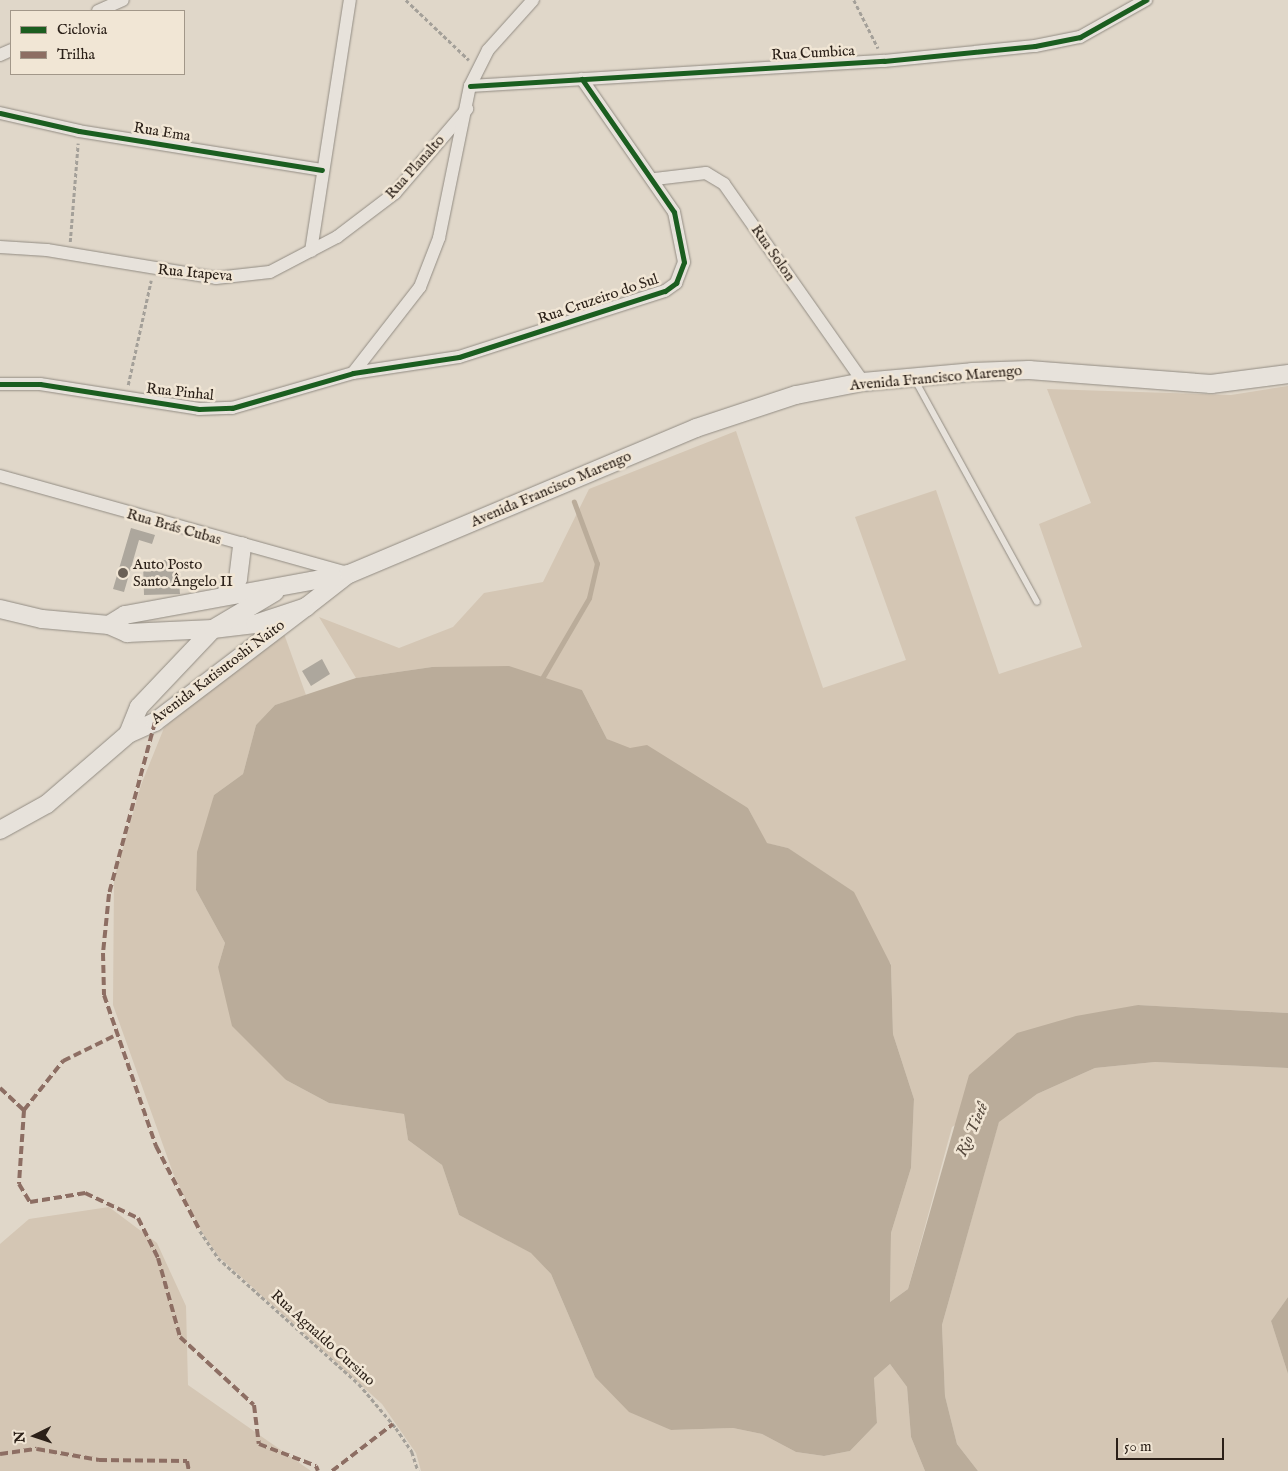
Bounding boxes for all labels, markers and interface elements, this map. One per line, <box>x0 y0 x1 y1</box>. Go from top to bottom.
legend <box>10 10 185 75</box>
text: Ciclovia <box>57 20 107 39</box>
street label: Rua Cumbica <box>771 42 855 64</box>
text: Trilha <box>57 45 95 64</box>
street label: Rua Ema <box>132 119 192 145</box>
street label: Rua Planalto <box>382 131 448 203</box>
street label: Rua Solon <box>747 221 799 285</box>
street label: Rua Itapeva <box>157 261 233 285</box>
street label: Rua Cruzeiro do Sul <box>535 270 661 328</box>
street label: Avenida Francisco Marengo <box>849 361 1023 395</box>
street label: Rua Pinhal <box>145 379 215 405</box>
street label: Avenida Francisco Marengo <box>468 447 634 531</box>
street label: Rua Brás Cubas <box>125 505 223 549</box>
place label: Auto Posto Santo Ângelo II <box>133 555 233 590</box>
marker: Auto Posto Santo Ângelo II <box>117 567 129 579</box>
street label: Avenida Katisutoshi Naito <box>148 616 288 728</box>
water label: Rio Tietê <box>953 1100 993 1160</box>
street label: Rua Agnaldo Cursino <box>267 1286 379 1390</box>
north arrow <box>10 1411 60 1461</box>
scale bar <box>1118 1428 1226 1460</box>
text: N <box>11 1430 29 1444</box>
text: 50 m <box>1124 1437 1152 1456</box>

